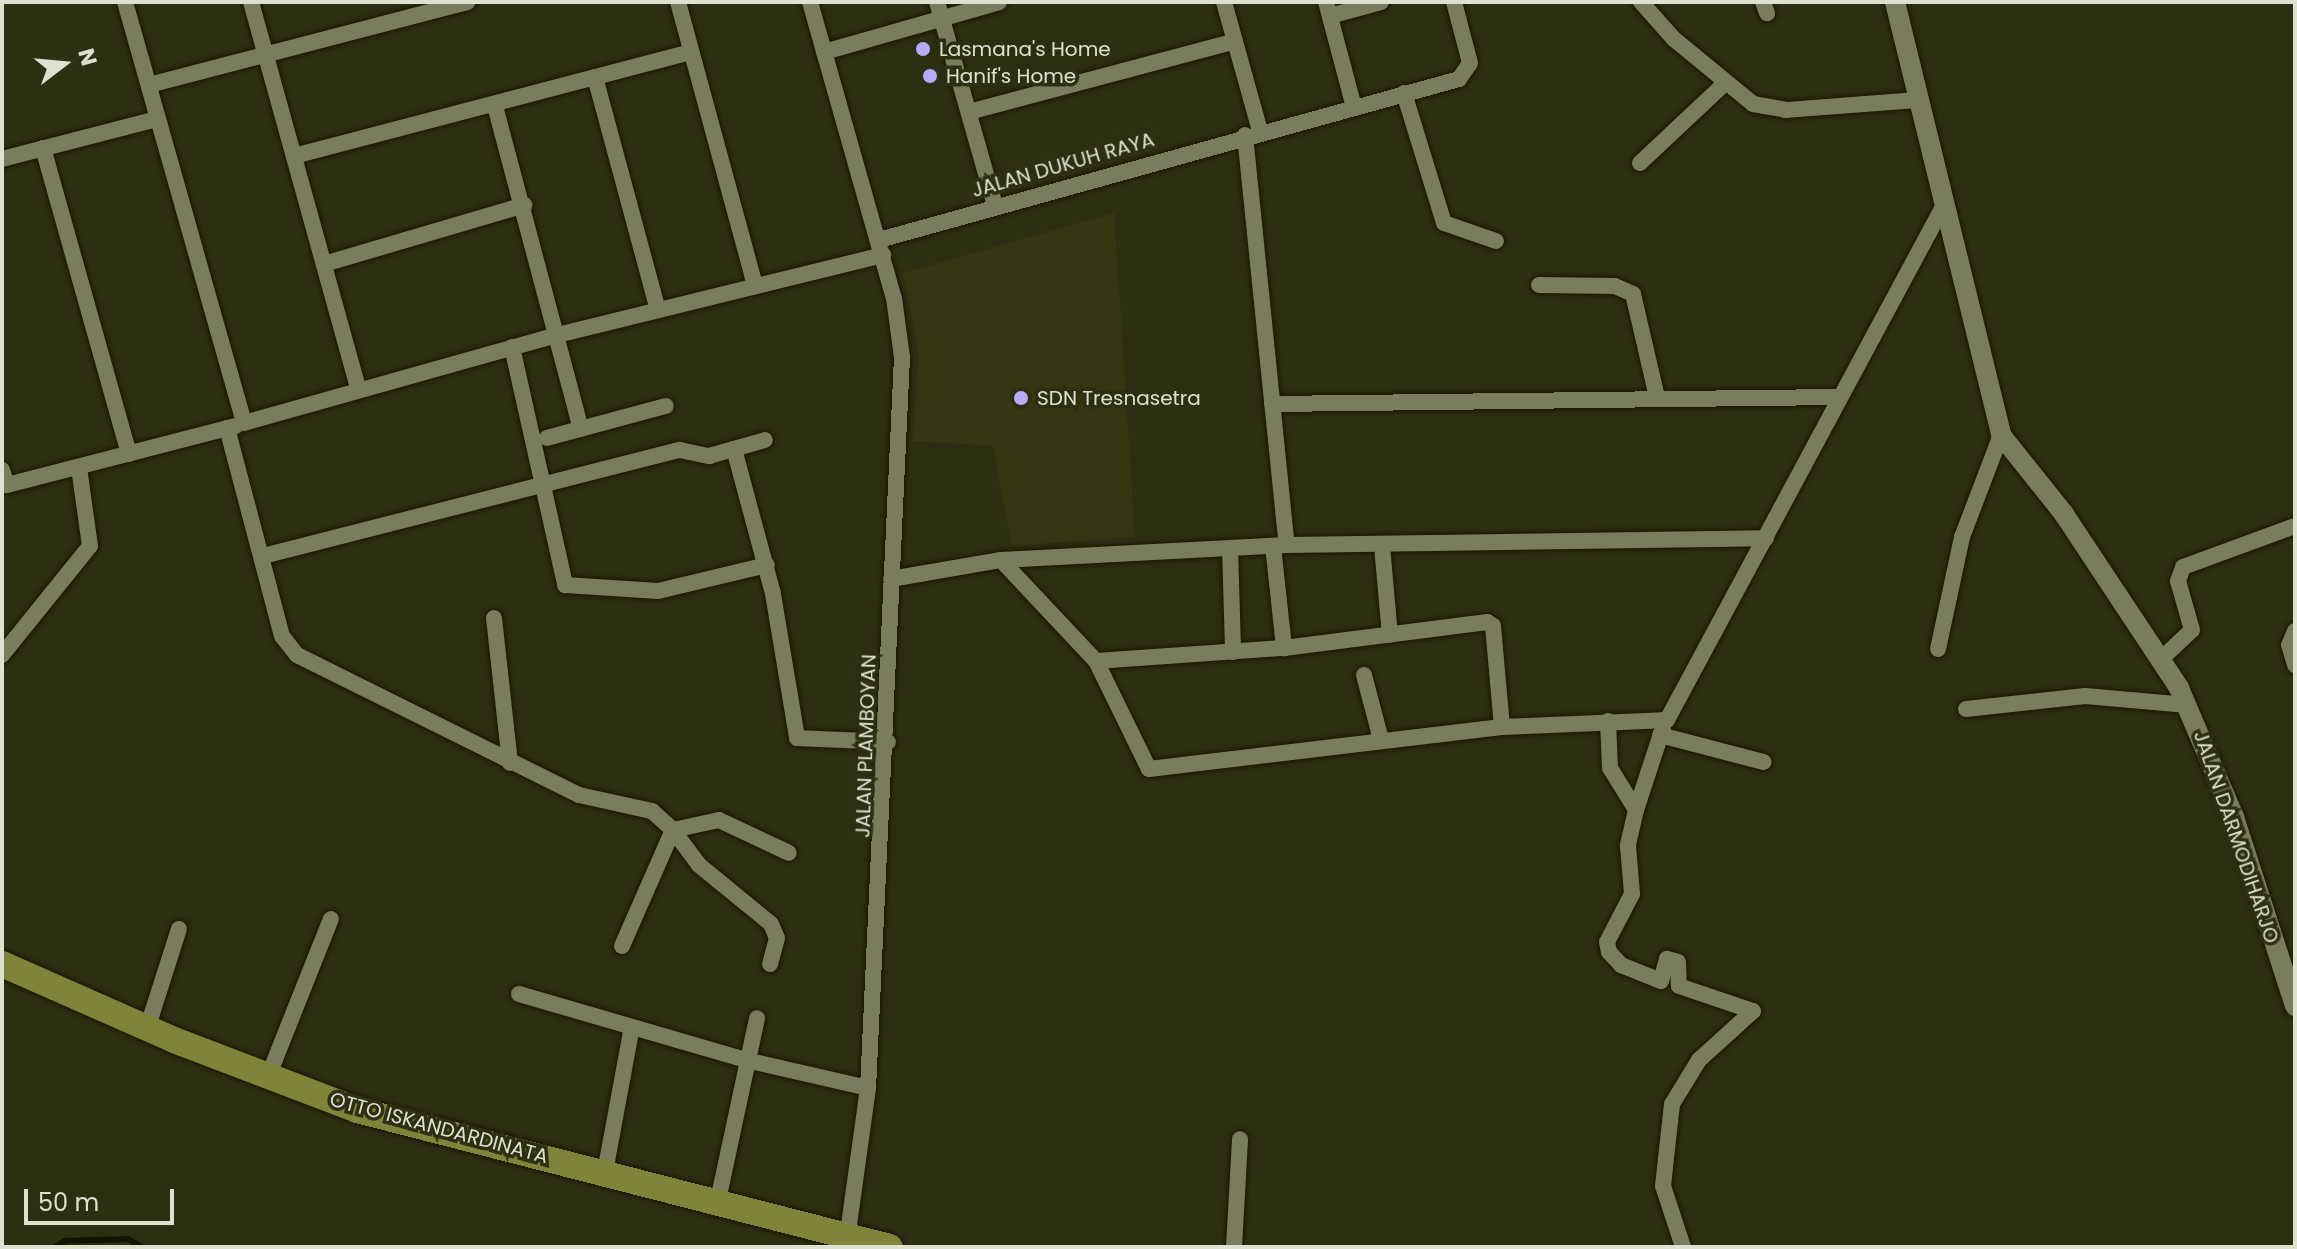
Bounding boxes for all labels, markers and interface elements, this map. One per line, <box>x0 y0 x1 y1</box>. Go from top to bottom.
north arrow <box>24 24 104 104</box>
place label: Lasmana's Home <box>939 37 1111 61</box>
marker: Lasmana's Home <box>914 40 932 58</box>
text: N <box>70 45 105 69</box>
place label: Hanif's Home <box>946 64 1076 88</box>
marker: Hanif's Home <box>921 67 939 85</box>
street label: JALAN DUKUH RAYA <box>969 127 1157 203</box>
place label: SDN Tresnasetra <box>1037 386 1201 410</box>
marker: SDN Tresnasetra <box>1012 389 1030 407</box>
street label: JALAN PLAMBOYAN <box>851 654 881 838</box>
street label: JALAN DARMODIHARJO <box>2188 728 2284 946</box>
street label: OTTO ISKANDARDINATA <box>327 1087 551 1169</box>
scale bar <box>28 1173 178 1223</box>
text: 50 m <box>38 1186 99 1219</box>

